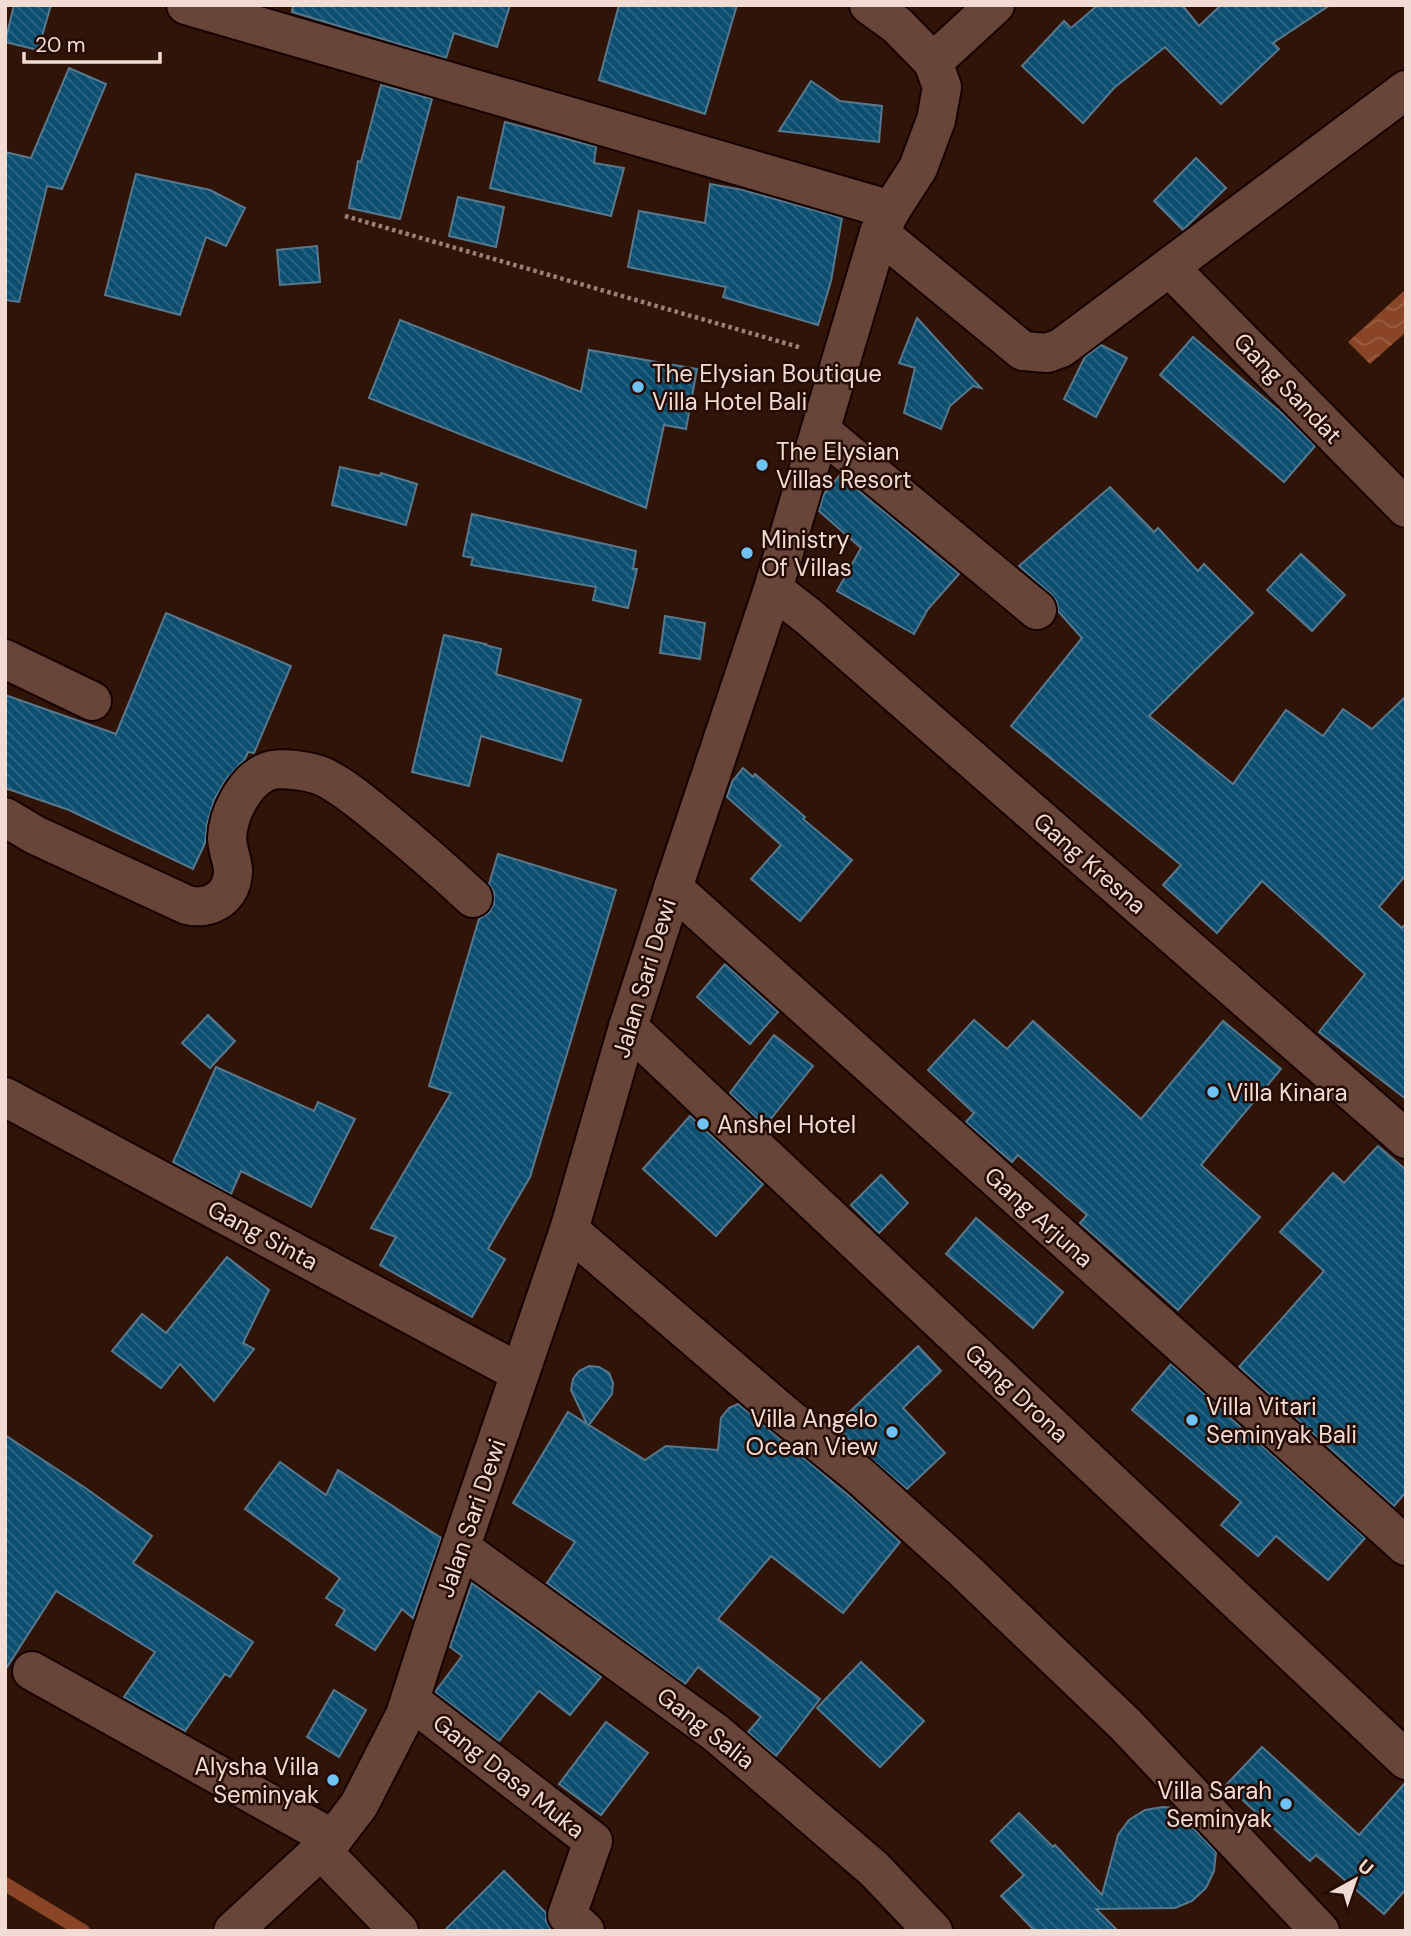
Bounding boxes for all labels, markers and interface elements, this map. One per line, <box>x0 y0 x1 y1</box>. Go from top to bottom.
scale bar <box>24 21 161 65</box>
text: 20 m <box>35 31 86 59</box>
street label: Gang Sandat <box>1227 326 1349 450</box>
place label: The Elysian Boutique Villa Hotel Bali <box>652 358 882 417</box>
marker: The Elysian Boutique Villa Hotel Bali <box>630 379 646 395</box>
place label: The Elysian Villas Resort <box>776 436 912 495</box>
marker: The Elysian Villas Resort <box>754 457 770 473</box>
place label: Ministry Of Villas <box>761 524 852 583</box>
marker: Ministry Of Villas <box>739 545 755 561</box>
street label: Gang Kresna <box>1027 805 1153 921</box>
street label: Jalan Sari Dewi <box>605 894 683 1062</box>
place label: Villa Kinara <box>1227 1077 1348 1108</box>
marker: Villa Kinara <box>1205 1084 1221 1100</box>
place label: Anshel Hotel <box>717 1109 856 1140</box>
marker: Anshel Hotel <box>695 1116 711 1132</box>
street label: Gang Arjuna <box>978 1160 1100 1274</box>
street label: Gang Sinta <box>202 1193 324 1277</box>
street label: Gang Drona <box>959 1337 1075 1449</box>
place label: Villa Vitari Seminyak Bali <box>1206 1391 1357 1450</box>
place label: Villa Angelo Ocean View <box>746 1403 878 1462</box>
marker: Villa Vitari Seminyak Bali <box>1184 1412 1200 1428</box>
marker: Villa Angelo Ocean View <box>884 1424 900 1440</box>
street label: Jalan Sari Dewi <box>429 1435 513 1601</box>
street label: Gang Salia <box>651 1680 761 1776</box>
street label: Gang Dasa Muka <box>427 1707 591 1845</box>
place label: Alysha Villa Seminyak <box>194 1751 319 1810</box>
marker: Alysha Villa Seminyak <box>325 1772 341 1788</box>
place label: Villa Sarah Seminyak <box>1157 1775 1272 1834</box>
marker: Villa Sarah Seminyak <box>1278 1796 1294 1812</box>
north arrow <box>1320 1845 1390 1915</box>
text: U <box>1353 1854 1379 1881</box>

